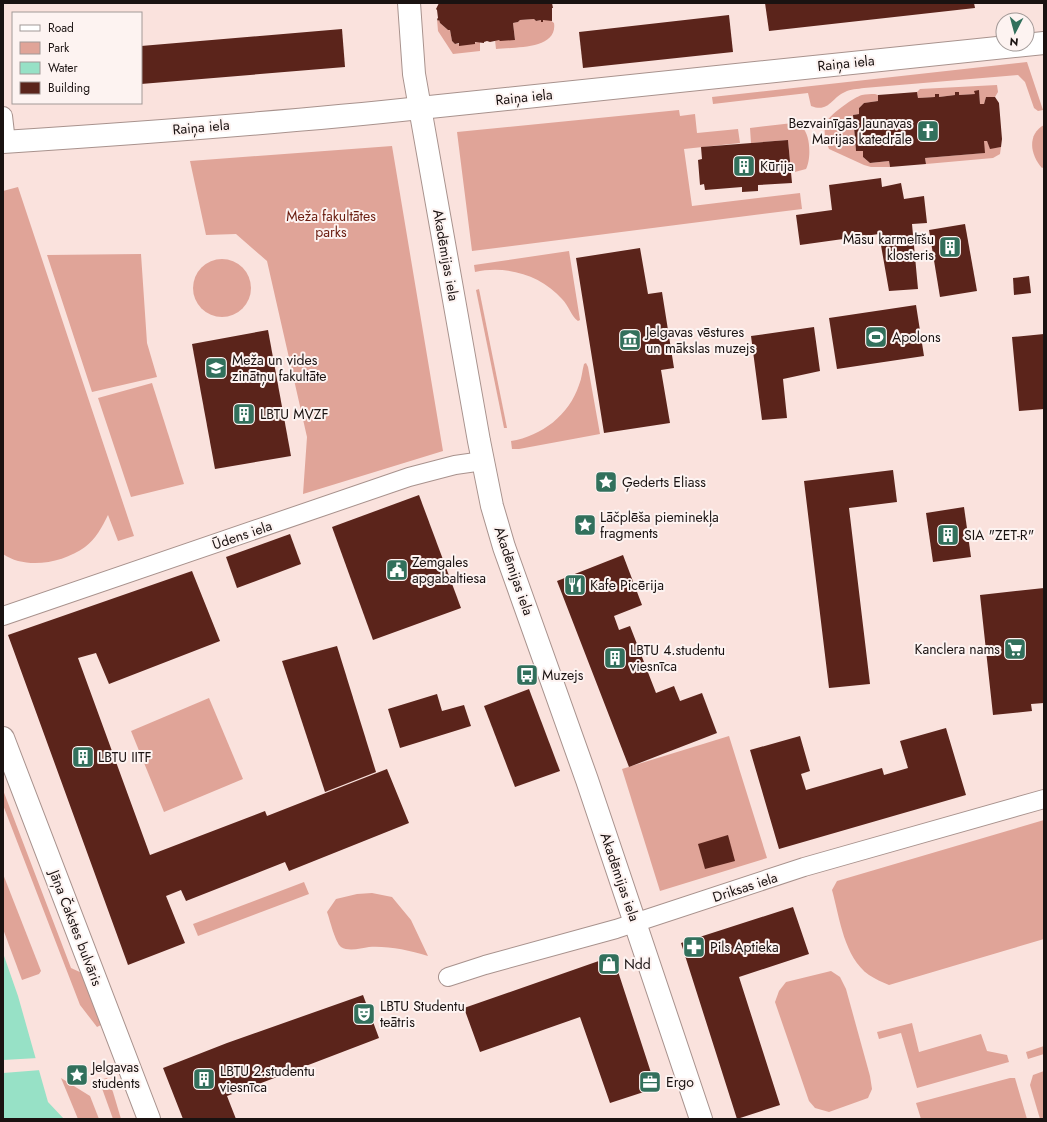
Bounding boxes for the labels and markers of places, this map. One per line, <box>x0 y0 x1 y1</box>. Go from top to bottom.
place label: Bezvainīgās Jaunavas Marijas katedrāle <box>788 113 912 149</box>
church icon: Bezvainīgās Jaunavas Marijas katedrāle <box>915 118 941 144</box>
building icon: Kūrija <box>731 153 757 179</box>
place label: Kūrija <box>760 156 794 176</box>
place label: Māsu karmelīšu klosteris <box>843 229 934 265</box>
building icon: Māsu karmelīšu klosteris <box>937 234 963 260</box>
place label: Jelgavas vēstures un mākslas muzejs <box>644 322 755 358</box>
sports icon: Apolons <box>863 324 889 350</box>
museum icon: Jelgavas vēstures un mākslas muzejs <box>617 327 643 353</box>
place label: Apolons <box>892 327 941 347</box>
place label: Meža un vides zinātņu fakultāte <box>232 350 327 387</box>
school or university icon: Meža un vides zinātņu fakultāte <box>203 355 229 381</box>
building icon: LBTU MVZF <box>231 401 257 427</box>
place label: LBTU MVZF <box>260 404 328 424</box>
place icon: Ģederts Eliass <box>593 469 619 495</box>
place label: Ģederts Eliass <box>622 472 706 493</box>
place label: Lāčplēša pieminekļa fragments <box>600 507 719 543</box>
place icon: Lāčplēša pieminekļa fragments <box>572 512 598 538</box>
building icon: SIA "ZET-R" <box>935 522 961 548</box>
place label: SIA "ZET-R" <box>964 525 1034 545</box>
place label: Zemgales apgabaltiesa <box>412 552 486 588</box>
public building icon: Zemgales apgabaltiesa <box>384 557 410 583</box>
restaurant icon: Kafe Picērija <box>562 572 588 598</box>
place label: Kafe Picērija <box>590 575 664 595</box>
supermarket icon: Kanclera nams <box>1002 636 1028 662</box>
place label: Kanclera nams <box>915 639 1000 659</box>
place label: LBTU 4.studentu viesnīca <box>630 640 725 676</box>
building icon: LBTU 4.studentu viesnīca <box>602 645 628 671</box>
bus stop icon: Muzejs <box>514 662 540 688</box>
place label: Muzejs <box>542 665 584 685</box>
building icon: LBTU IITF <box>70 744 96 770</box>
place label: LBTU IITF <box>98 747 152 767</box>
pharmacy icon: Pils Aptieka <box>681 934 707 960</box>
place label: Pils Aptieka <box>710 937 779 957</box>
shop icon: Ndd <box>596 951 622 977</box>
place label: Ndd <box>624 954 651 974</box>
place label: LBTU Studentu teātris <box>380 996 465 1032</box>
theatre icon: LBTU Studentu teātris <box>351 1001 377 1027</box>
place label: Jelgavas students <box>90 1057 140 1093</box>
place label: LBTU 2.studentu viesnīca <box>220 1061 315 1097</box>
place icon: Jelgavas students <box>64 1062 90 1088</box>
building icon: LBTU 2.studentu viesnīca <box>191 1066 217 1092</box>
office icon: Ergo <box>637 1069 663 1095</box>
place label: Ergo <box>666 1072 694 1092</box>

